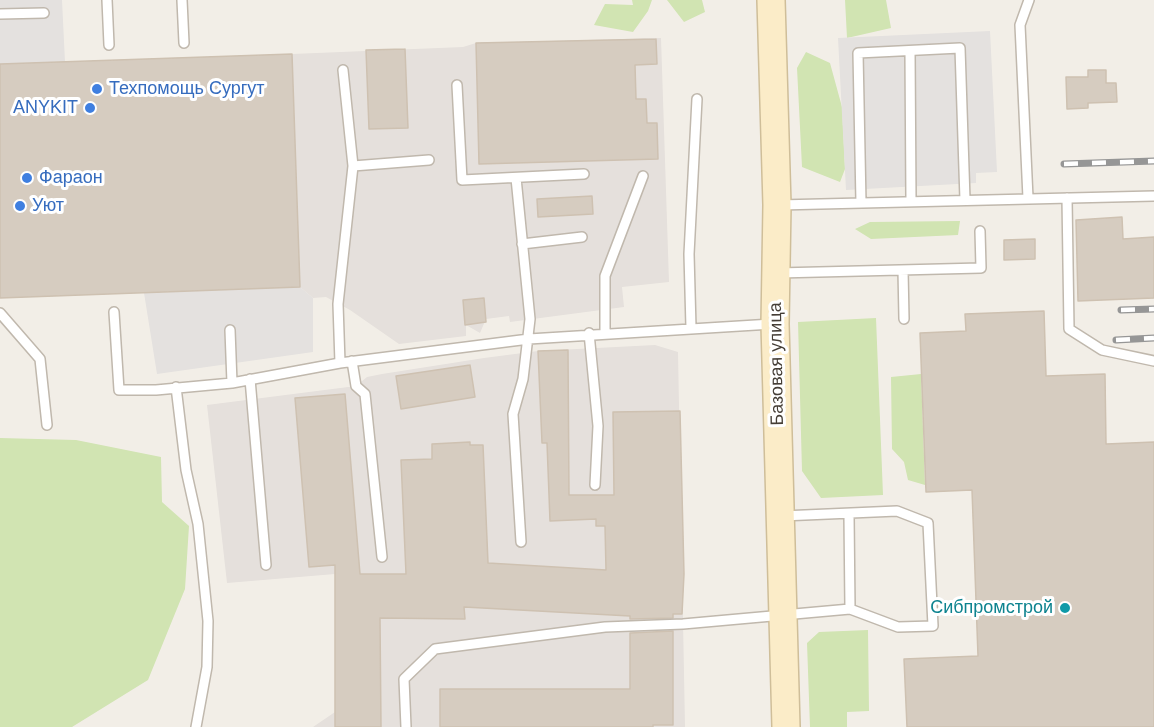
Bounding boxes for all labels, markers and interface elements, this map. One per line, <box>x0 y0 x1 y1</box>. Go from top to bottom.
place label: Техпомощь Сургут <box>109 78 265 100</box>
marker: Техпомощь Сургут <box>90 82 104 96</box>
place label: ANYKIT <box>13 97 78 119</box>
marker: ANYKIT <box>83 101 97 115</box>
place label: Фараон <box>39 167 103 189</box>
marker: Фараон <box>20 171 34 185</box>
place label: Уют <box>32 195 64 217</box>
marker: Уют <box>13 199 27 213</box>
street label: Базовая улица <box>765 302 789 426</box>
place label: Сибпромстрой <box>930 597 1053 619</box>
marker: Сибпромстрой <box>1058 601 1072 615</box>

